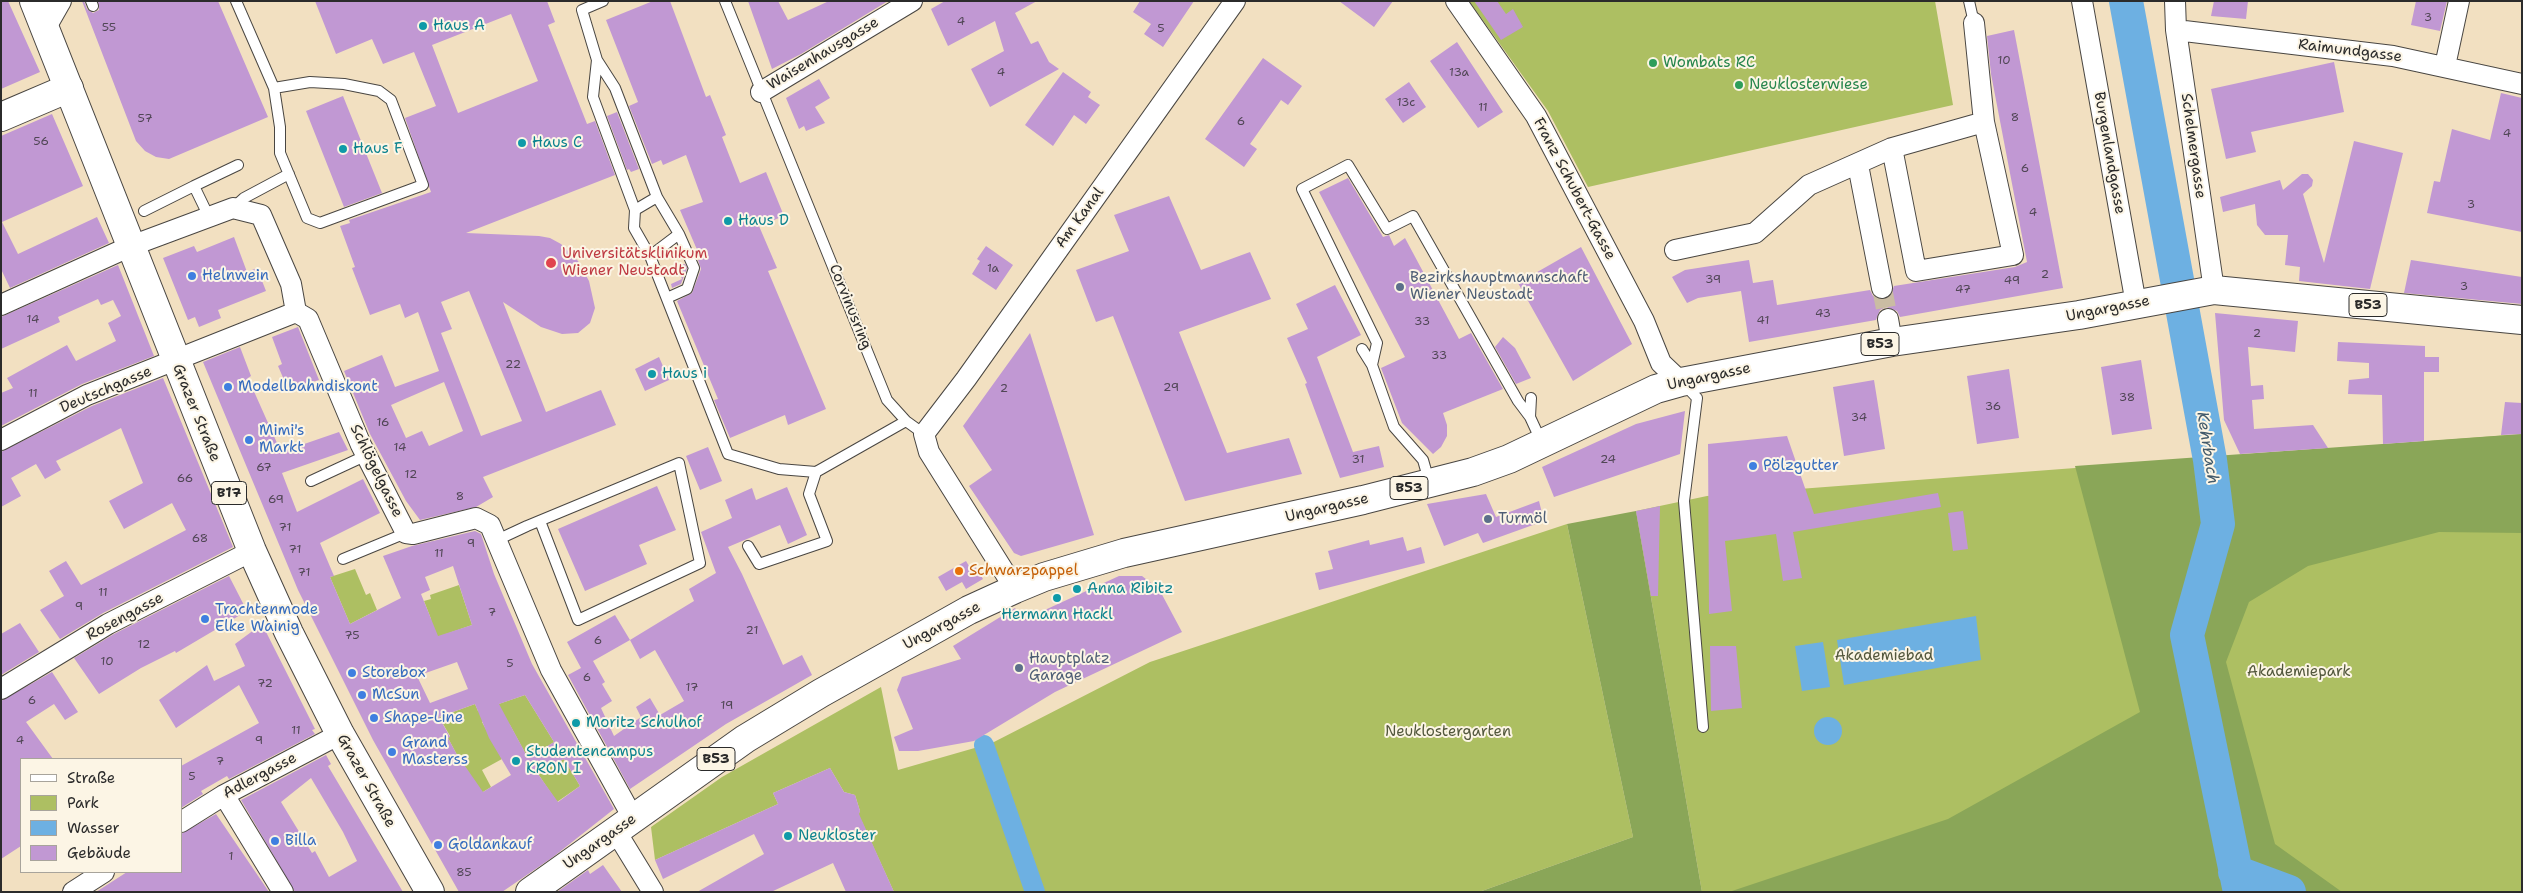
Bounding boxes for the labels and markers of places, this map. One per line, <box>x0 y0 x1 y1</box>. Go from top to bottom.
place label: Haus A <box>433 17 485 35</box>
marker: Haus A <box>417 20 429 32</box>
place label: Wombats RC <box>1663 54 1755 72</box>
marker: Wombats RC <box>1647 57 1659 69</box>
place label: Neuklosterwiese <box>1749 76 1868 94</box>
marker: Neuklosterwiese <box>1733 79 1745 91</box>
place label: Haus C <box>532 134 582 152</box>
marker: Haus C <box>516 137 528 149</box>
place label: Haus F <box>353 140 402 158</box>
marker: Haus F <box>337 143 349 155</box>
place label: Haus D <box>738 212 789 230</box>
marker: Haus D <box>722 215 734 227</box>
place label: Universitätsklinikum Wiener Neustadt <box>562 245 707 280</box>
marker: Universitätsklinikum Wiener Neustadt <box>544 256 558 270</box>
place label: Helnwein <box>202 267 269 285</box>
place label: Bezirkshauptmannschaft Wiener Neustadt <box>1410 269 1589 304</box>
marker: Helnwein <box>186 270 198 282</box>
marker: Bezirkshauptmannschaft Wiener Neustadt <box>1394 281 1406 293</box>
place label: Haus i <box>662 365 707 383</box>
marker: Haus i <box>646 368 658 380</box>
place label: Modellbahndiskont <box>238 378 378 396</box>
marker: Modellbahndiskont <box>222 381 234 393</box>
place label: Mimi's Markt <box>259 422 304 457</box>
marker: Mimi's Markt <box>243 434 255 446</box>
place label: Pölzgutter <box>1763 457 1839 475</box>
marker: Pölzgutter <box>1747 460 1759 472</box>
place label: Turmöl <box>1498 510 1547 528</box>
marker: Turmöl <box>1482 513 1494 525</box>
place label: Schwarzpappel <box>969 562 1078 580</box>
marker: Schwarzpappel <box>953 565 965 577</box>
place label: Anna Ribitz <box>1087 580 1173 598</box>
marker: Anna Ribitz <box>1071 583 1083 595</box>
marker: Hermann Hackl <box>1051 592 1063 604</box>
place label: Trachtenmode Elke Wainig <box>215 601 318 636</box>
place label: Hermann Hackl <box>1001 606 1113 624</box>
marker: Trachtenmode Elke Wainig <box>199 613 211 625</box>
place label: Hauptplatz Garage <box>1029 650 1110 685</box>
marker: Hauptplatz Garage <box>1013 662 1025 674</box>
place label: Storebox <box>362 664 426 682</box>
marker: Storebox <box>346 667 358 679</box>
place label: McSun <box>372 686 420 704</box>
marker: McSun <box>356 689 368 701</box>
place label: Shape-Line <box>384 709 463 727</box>
marker: Shape-Line <box>368 712 380 724</box>
place label: Moritz Schulhof <box>586 714 702 732</box>
marker: Moritz Schulhof <box>570 717 582 729</box>
place label: Grand Masterss <box>402 734 468 769</box>
place label: Studentencampus KRON I <box>526 743 653 778</box>
marker: Grand Masterss <box>386 746 398 758</box>
marker: Studentencampus KRON I <box>510 755 522 767</box>
place label: Neukloster <box>798 827 876 845</box>
marker: Neukloster <box>782 830 794 842</box>
place label: Billa <box>285 832 316 850</box>
marker: Billa <box>269 835 281 847</box>
place label: Goldankauf <box>448 836 532 854</box>
marker: Goldankauf <box>432 839 444 851</box>

